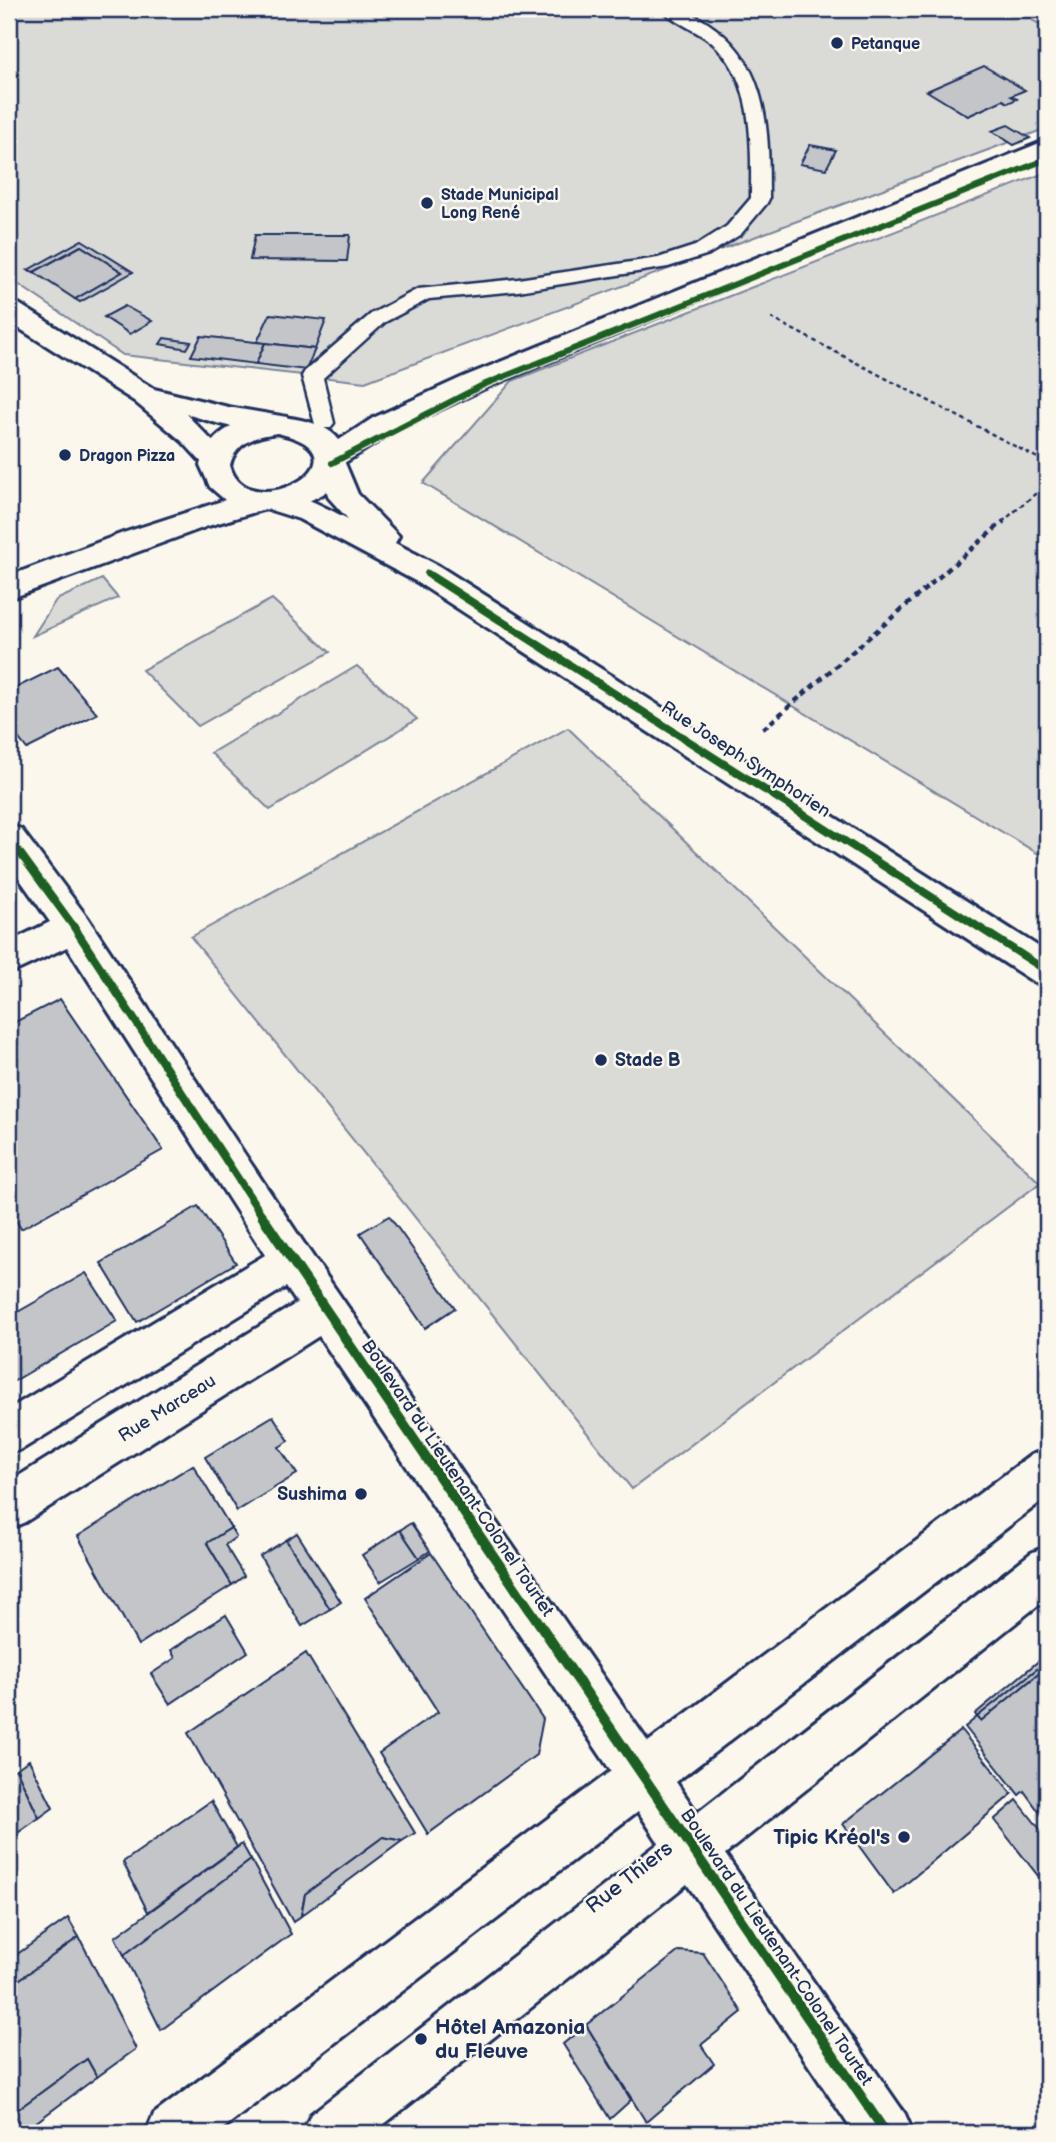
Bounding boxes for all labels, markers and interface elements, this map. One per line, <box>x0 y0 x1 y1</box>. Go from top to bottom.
marker: Petanque <box>829 35 845 51</box>
place label: Petanque <box>851 35 920 54</box>
place label: Stade Municipal Long René <box>441 186 559 223</box>
marker: Stade Municipal Long René <box>419 195 435 211</box>
marker: Dragon Pizza <box>57 447 73 463</box>
place label: Dragon Pizza <box>79 447 175 466</box>
street label: Rue Joseph Symphorien <box>657 697 834 822</box>
place label: Stade B <box>615 1050 681 1071</box>
marker: Stade B <box>593 1052 609 1068</box>
street label: Boulevard du Lieutenant-Colonel Tourtet <box>357 1336 558 1621</box>
street label: Rue Marceau <box>115 1370 220 1447</box>
place label: Sushima <box>277 1484 347 1505</box>
marker: Sushima <box>353 1486 369 1502</box>
street label: Boulevard du Lieutenant-Colonel Tourtet <box>676 1805 877 2090</box>
place label: Tipic Kréol's <box>773 1825 890 1850</box>
marker: Tipic Kréol's <box>896 1829 912 1845</box>
street label: Rue Thiers <box>581 1836 678 1919</box>
place label: Hôtel Amazonia du Fleuve <box>435 2015 585 2064</box>
marker: Hôtel Amazonia du Fleuve <box>413 2031 429 2047</box>

